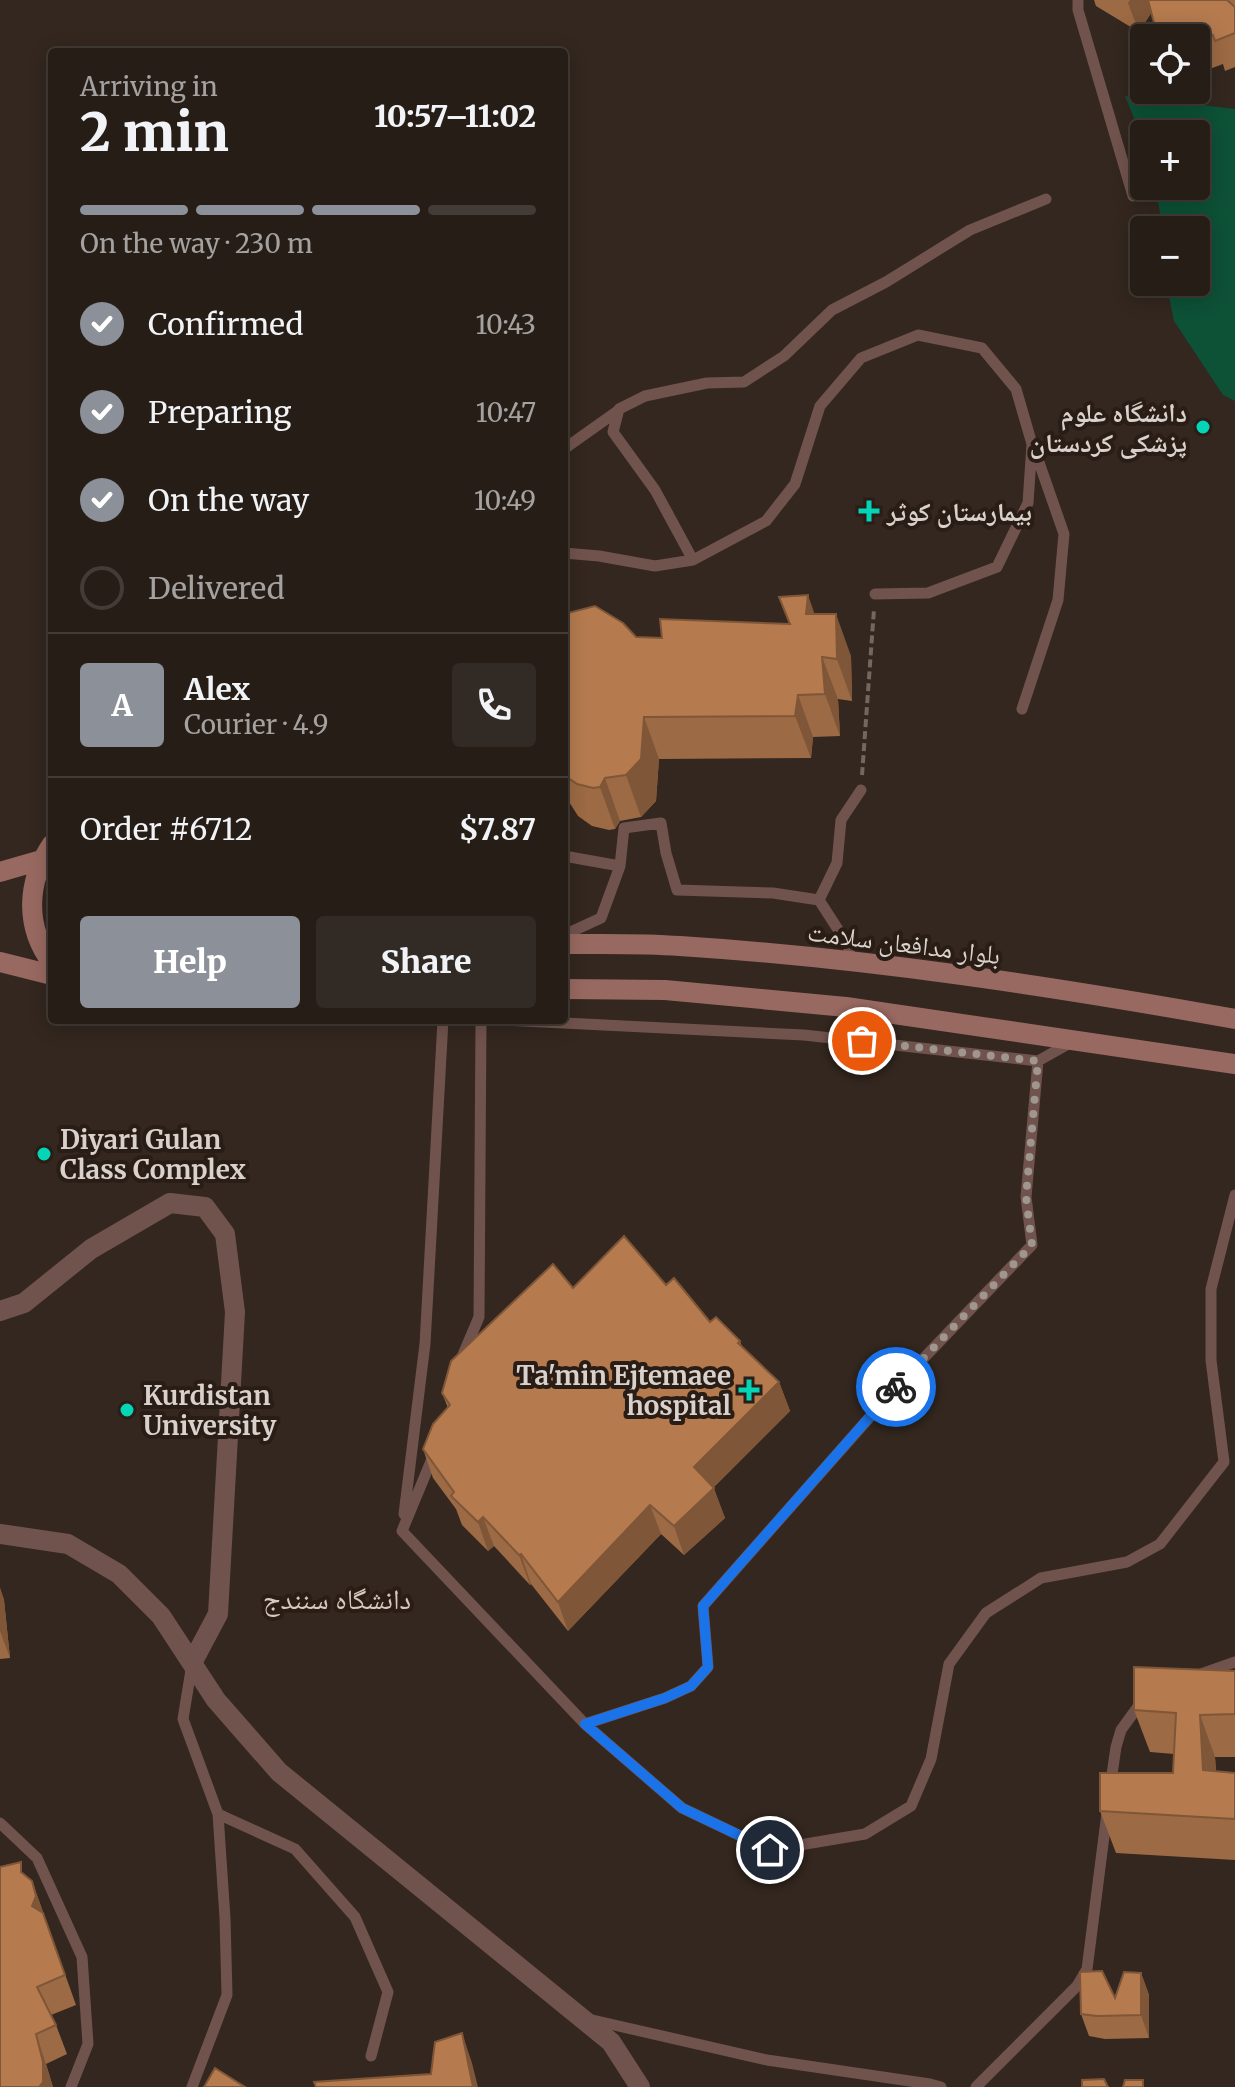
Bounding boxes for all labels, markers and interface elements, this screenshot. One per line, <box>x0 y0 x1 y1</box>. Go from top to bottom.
map controls <box>1130 24 1210 296</box>
button: locate <box>1130 24 1210 104</box>
text: Arriving in <box>80 70 218 103</box>
text: 10:57–11:02 <box>374 97 536 135</box>
text: 2 min <box>80 100 229 165</box>
button: + <box>1130 120 1210 200</box>
button: − <box>1130 216 1210 296</box>
text: On the way · 230 m <box>80 227 313 260</box>
icon: check <box>80 302 124 346</box>
text: Confirmed <box>148 305 303 343</box>
text: 10:43 <box>475 308 536 341</box>
icon: check <box>80 390 124 434</box>
text: Preparing <box>148 393 291 431</box>
text: 10:47 <box>476 396 536 429</box>
place label: دانشگاه علوم پزشکی کردستان <box>1030 396 1187 459</box>
marker: دانشگاه علوم پزشکی کردستان <box>1194 418 1212 436</box>
icon: check <box>80 478 124 522</box>
text: On the way <box>148 481 309 519</box>
text: 10:49 <box>474 484 536 517</box>
place label: بیمارستان کوثر <box>886 495 1032 528</box>
marker: بیمارستان کوثر <box>858 500 880 522</box>
text: Delivered <box>148 569 285 607</box>
button: phone <box>452 663 536 747</box>
text: Alex <box>184 670 250 708</box>
text: A <box>111 686 133 724</box>
text: Courier · 4.9 <box>184 708 328 741</box>
text: Order #6712 <box>80 810 253 848</box>
text: $7.87 <box>459 810 536 848</box>
street label: بلوار مدافعان سلامت <box>806 915 1002 971</box>
button: Help <box>80 916 300 1008</box>
button: Share <box>316 916 536 1008</box>
pin <box>828 1007 896 1075</box>
icon: bag <box>840 1019 884 1063</box>
place label: Diyari Gulan Class Complex <box>60 1123 246 1186</box>
marker: Diyari Gulan Class Complex <box>35 1145 53 1163</box>
courier <box>856 1347 936 1427</box>
place label: Ta'min Ejtemaee hospital <box>516 1359 731 1422</box>
icon: bike <box>874 1365 918 1409</box>
place label: Kurdistan University <box>143 1379 277 1442</box>
marker: Ta'min Ejtemaee hospital <box>738 1379 760 1401</box>
marker: Kurdistan University <box>118 1401 136 1419</box>
district label: دانشگاه سنندج <box>263 1581 411 1617</box>
pin <box>736 1816 804 1884</box>
icon: home <box>748 1828 792 1872</box>

